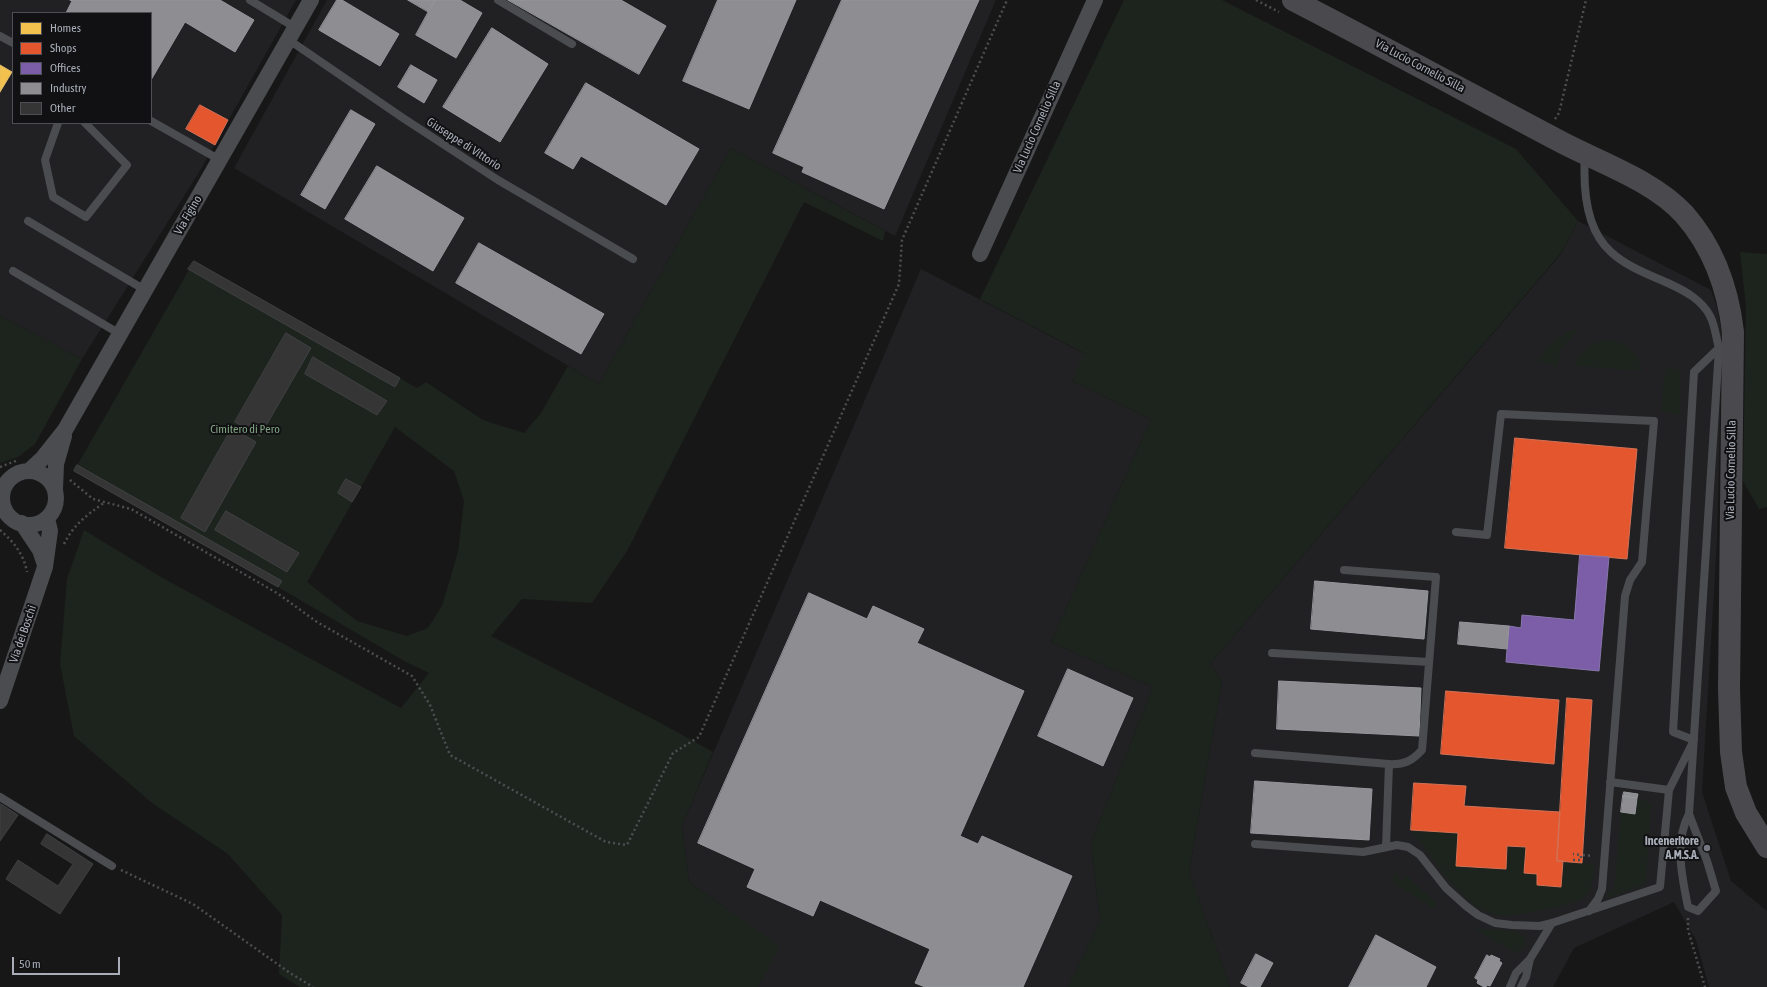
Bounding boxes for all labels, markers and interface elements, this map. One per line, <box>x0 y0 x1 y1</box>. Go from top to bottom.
legend <box>12 12 152 124</box>
text: Homes <box>50 21 81 35</box>
street label: Via Lucio Cornelio Silla <box>1373 36 1467 96</box>
text: Shops <box>50 41 76 55</box>
text: Offices <box>50 61 80 75</box>
street label: Via Lucio Cornelio Silla <box>1010 79 1064 175</box>
text: Industry <box>50 81 87 95</box>
text: Other <box>50 101 75 115</box>
street label: Giuseppe di Vittorio <box>424 114 504 174</box>
street label: Via Figino <box>171 193 205 237</box>
street label: Via Lucio Cornelio Silla <box>1723 420 1739 520</box>
park label: Cimitero di Pero <box>210 422 280 436</box>
street label: Via dei Boschi <box>6 603 40 665</box>
place label: Inceneritore A.M.S.A. <box>1645 834 1699 862</box>
marker: Inceneritore A.M.S.A. <box>1702 843 1712 853</box>
scale bar <box>14 949 122 975</box>
text: 50 m <box>19 957 41 971</box>

